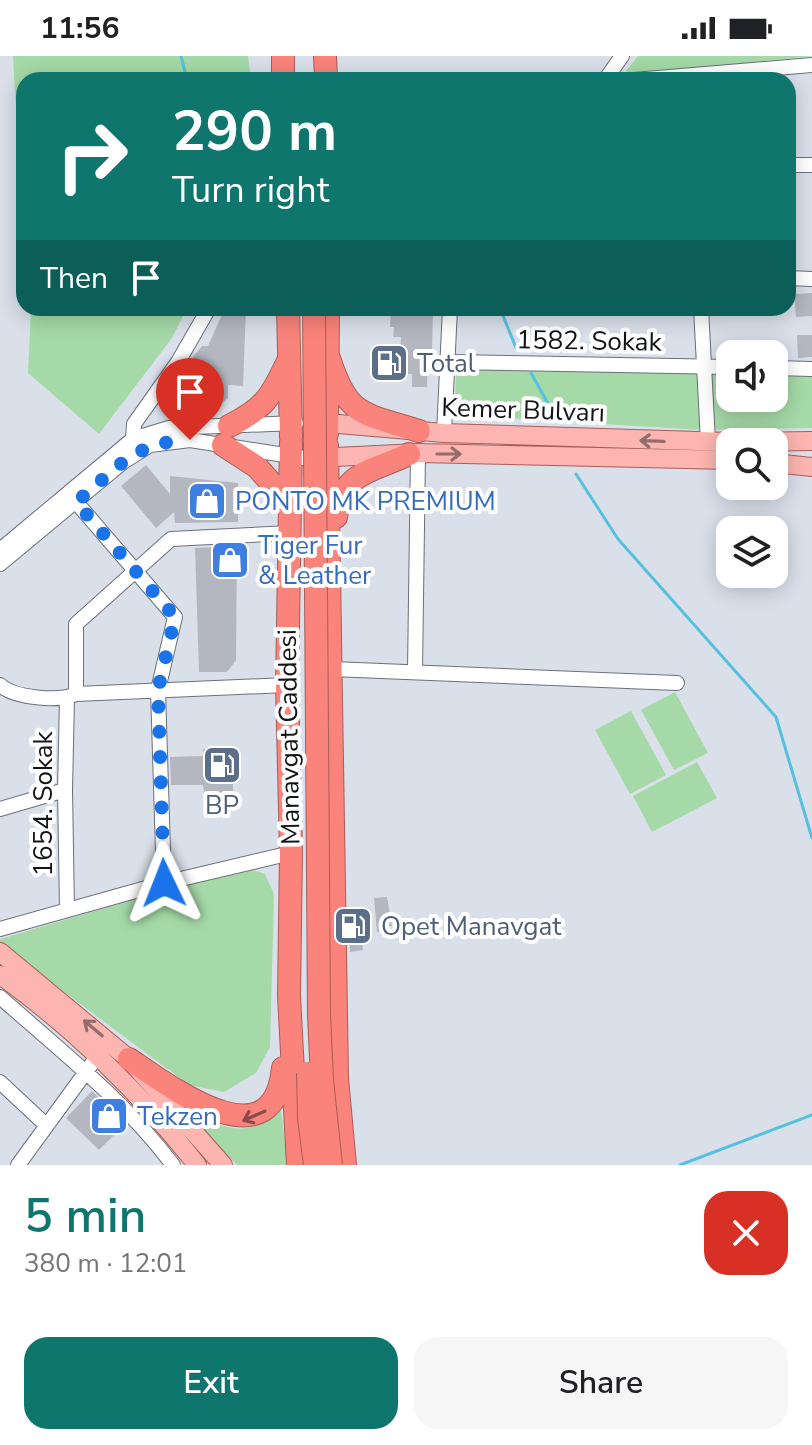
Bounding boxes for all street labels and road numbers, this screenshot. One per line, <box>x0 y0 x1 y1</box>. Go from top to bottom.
street label: 1582. Sokak <box>516 322 663 360</box>
street label: Kemer Bulvarı <box>441 390 605 430</box>
street label: Manavgat Caddesi <box>270 629 308 845</box>
street label: 1654. Sokak <box>26 730 61 877</box>

